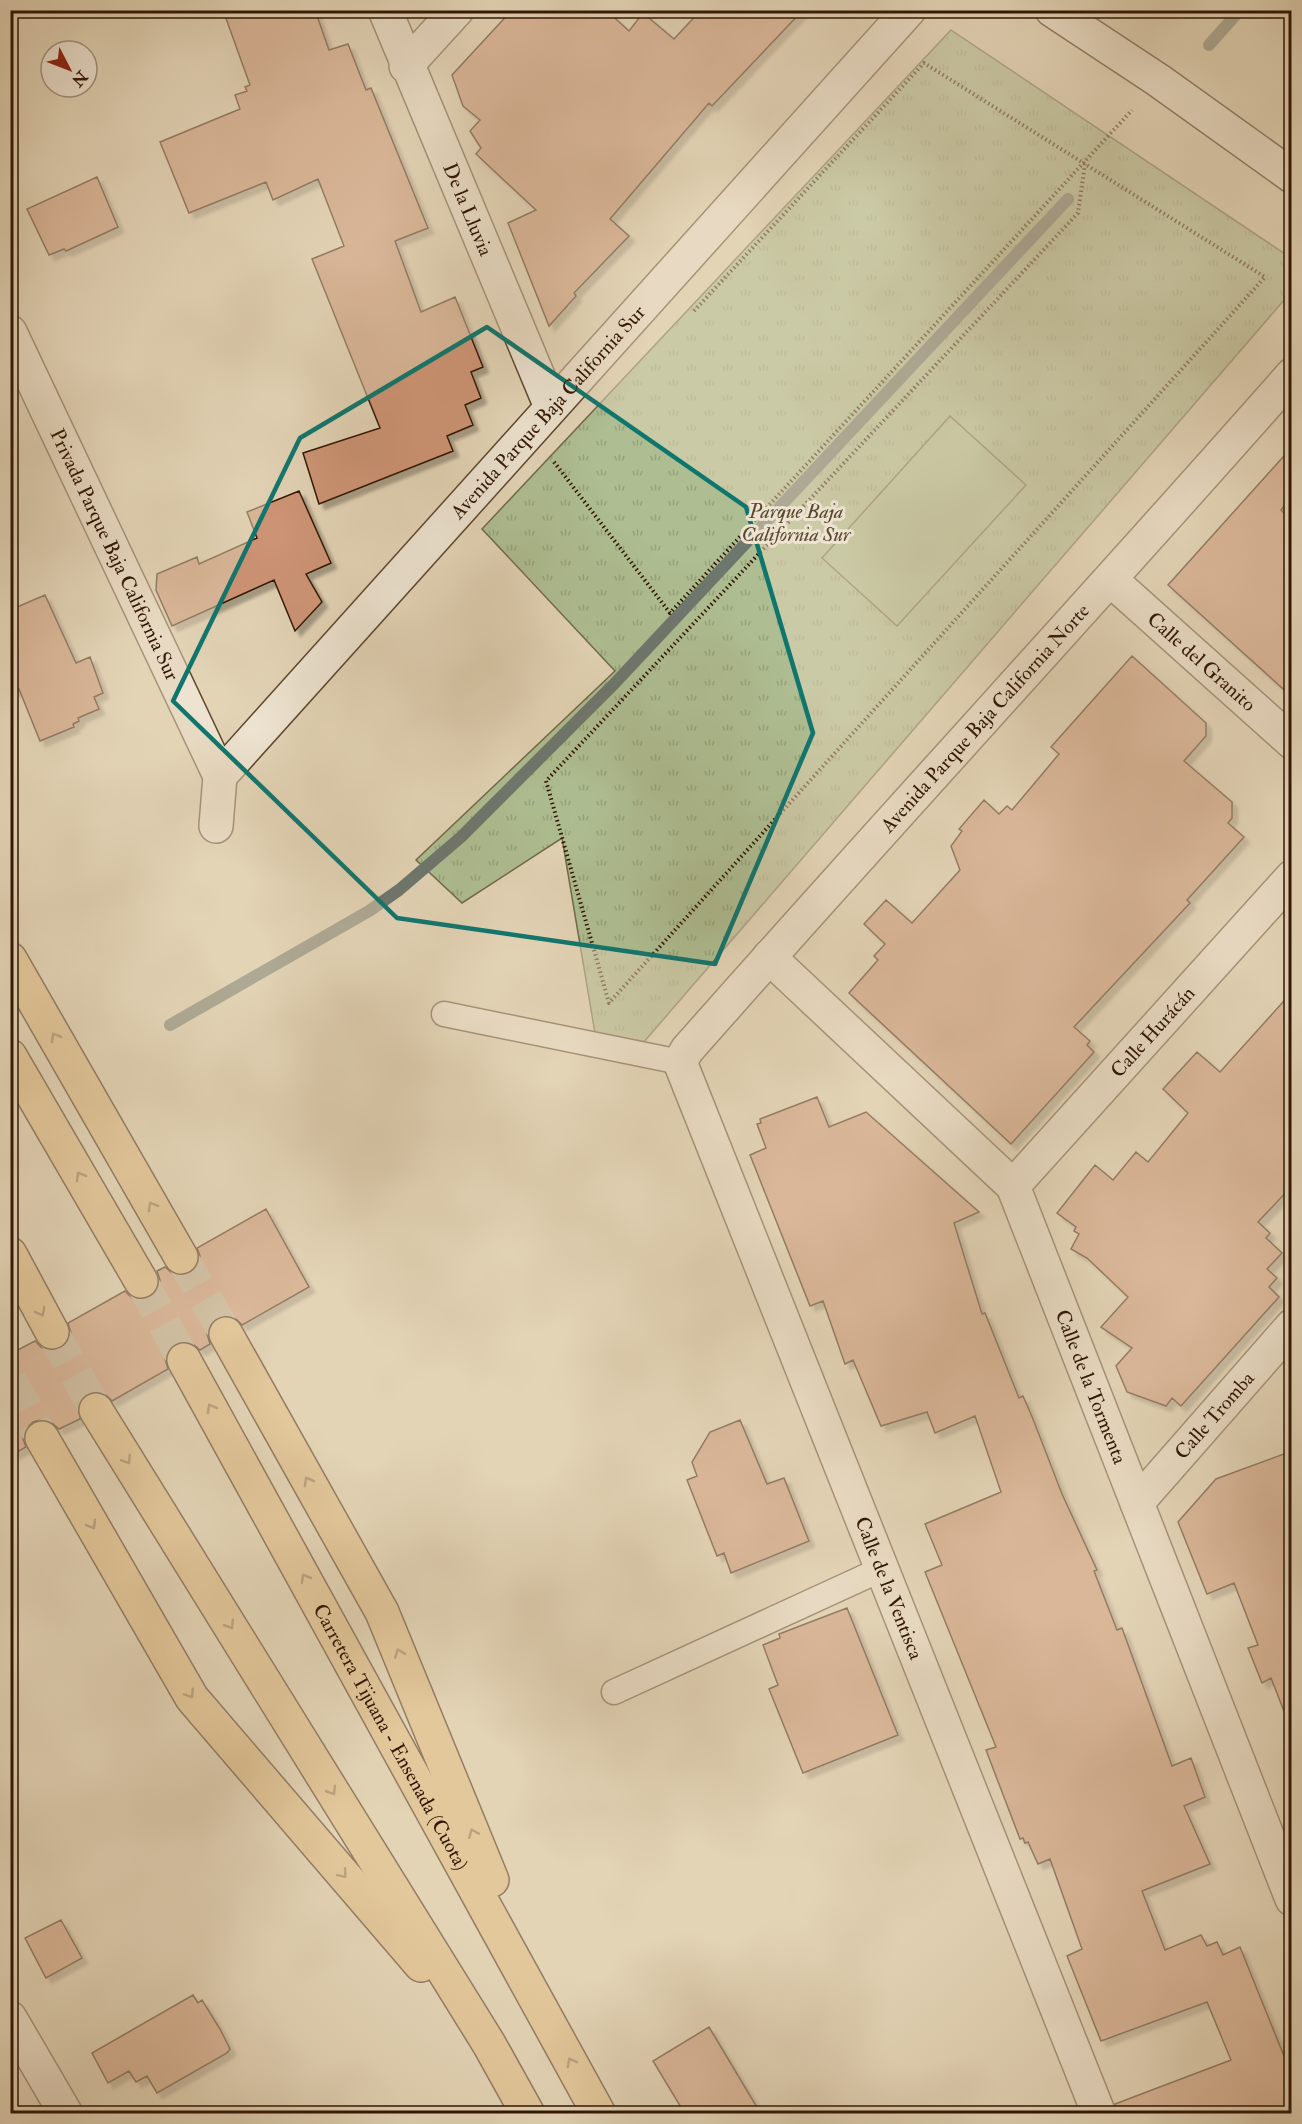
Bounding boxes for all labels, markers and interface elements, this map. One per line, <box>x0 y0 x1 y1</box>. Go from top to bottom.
north arrow <box>39 39 99 99</box>
text: N <box>67 66 92 91</box>
street label: De la Lluvia <box>437 159 499 260</box>
street label: Avenida Parque Baja California Sur <box>445 300 651 525</box>
street label: Privada Parque Baja California Sur <box>44 425 185 685</box>
park label: Parque Baja California Sur <box>742 499 852 547</box>
street label: Avenida Parque Baja California Norte <box>875 599 1095 838</box>
street label: Calle del Granito <box>1142 607 1261 717</box>
street label: Calle Hurácán <box>1105 981 1200 1083</box>
one-way arrow <box>51 1033 62 1043</box>
one-way arrow <box>76 1172 87 1182</box>
one-way arrow <box>148 1202 159 1212</box>
one-way arrow <box>34 1305 45 1316</box>
street label: Calle de la Tormenta <box>1050 1306 1133 1468</box>
street label: Calle Tromba <box>1169 1366 1260 1464</box>
one-way arrow <box>206 1403 218 1414</box>
one-way arrow <box>120 1454 132 1464</box>
one-way arrow <box>304 1476 315 1487</box>
street label: Calle de la Ventisca <box>849 1513 929 1664</box>
one-way arrow <box>85 1519 97 1529</box>
one-way arrow <box>301 1574 312 1584</box>
street label: Carretera Tijuana - Ensenada (Cuota) <box>308 1599 474 1874</box>
one-way arrow <box>222 1619 233 1630</box>
one-way arrow <box>394 1648 406 1659</box>
one-way arrow <box>182 1687 193 1698</box>
one-way arrow <box>325 1785 337 1795</box>
one-way arrow <box>468 1829 480 1840</box>
one-way arrow <box>336 1867 347 1878</box>
one-way arrow <box>567 2057 578 2068</box>

